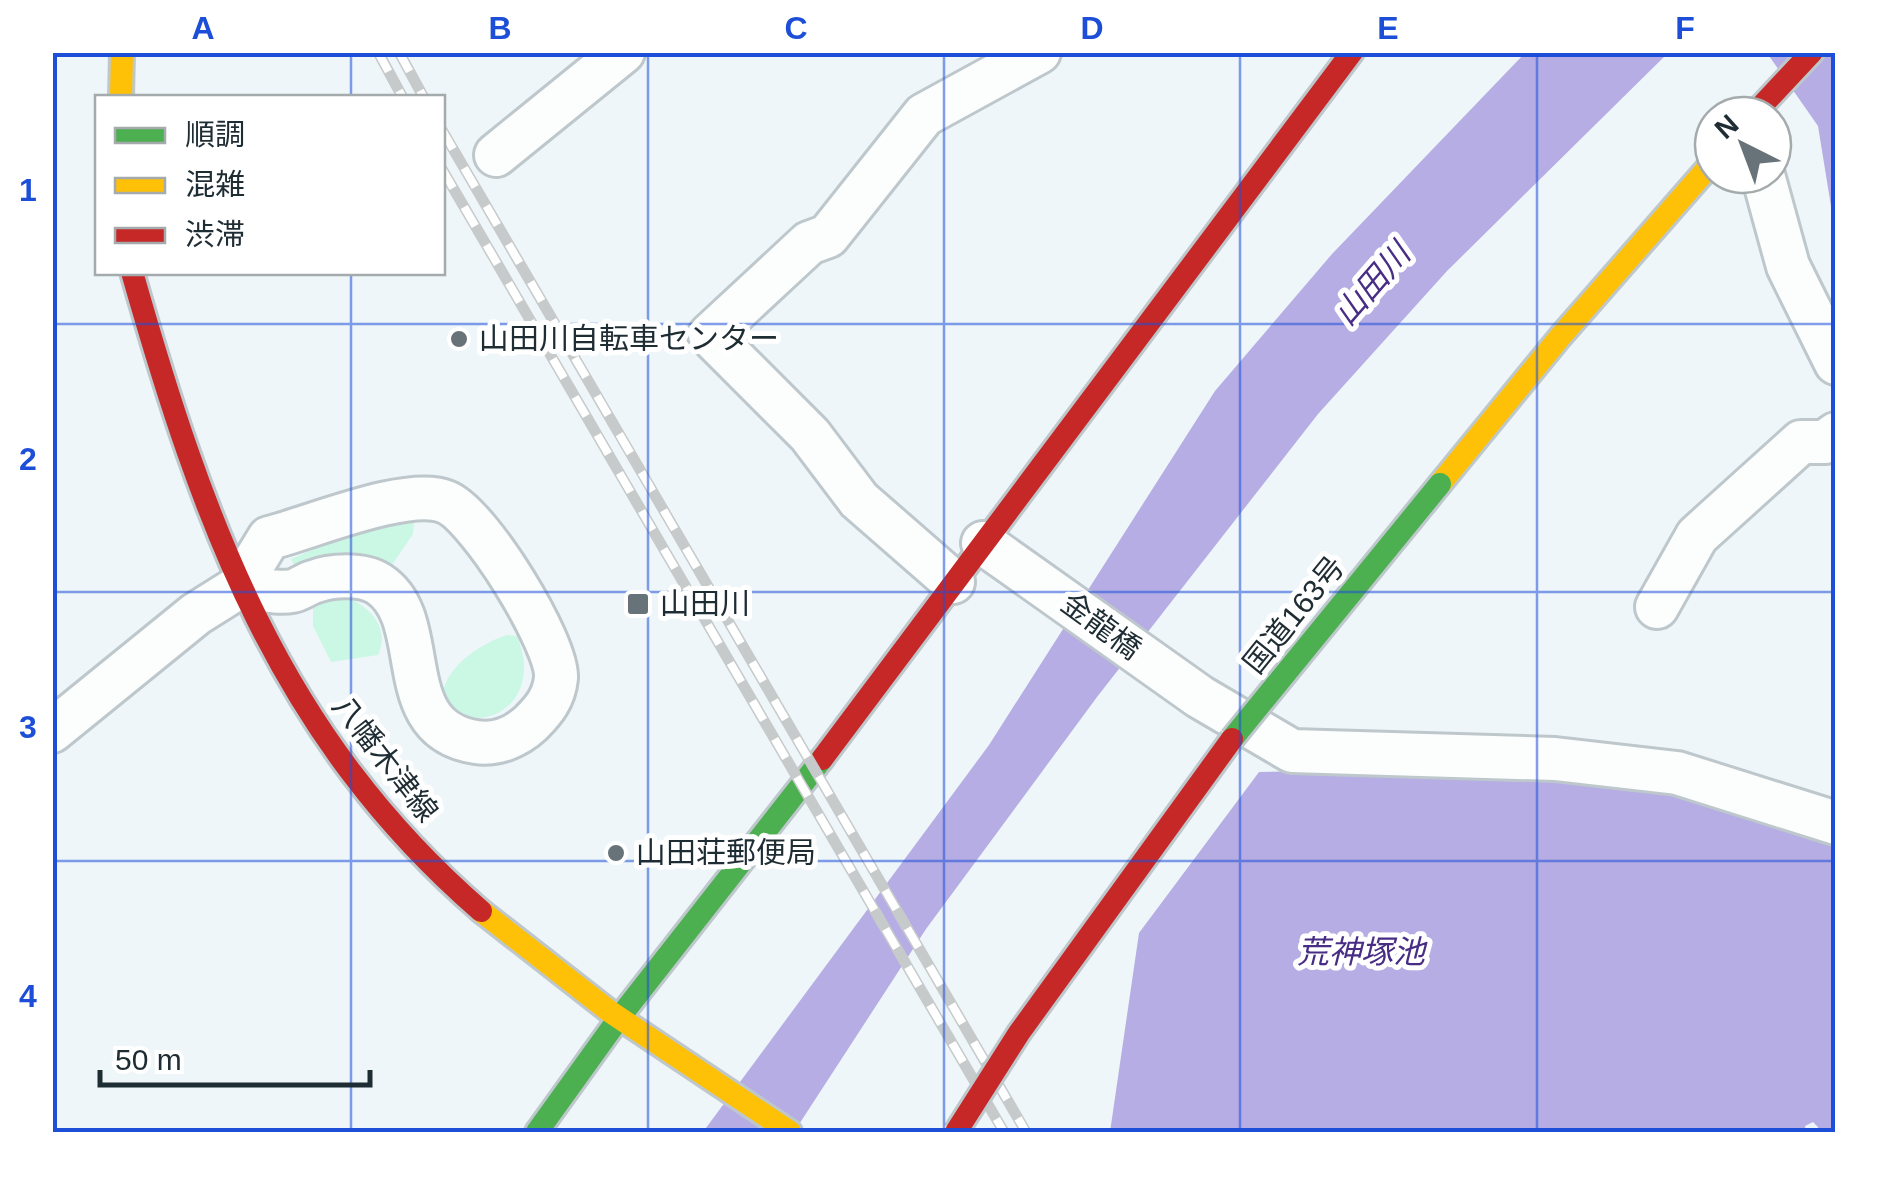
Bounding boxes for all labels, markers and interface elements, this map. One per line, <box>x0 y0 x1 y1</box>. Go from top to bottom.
text: A <box>191 10 215 46</box>
text: B <box>488 10 512 46</box>
text: C <box>784 10 808 46</box>
text: D <box>1080 10 1104 46</box>
text: E <box>1377 10 1399 46</box>
text: F <box>1675 10 1695 46</box>
legend <box>95 95 445 275</box>
north arrow <box>1693 95 1793 195</box>
text: N <box>1709 109 1744 145</box>
text: 順調 <box>185 118 245 151</box>
text: 混雑 <box>185 168 245 201</box>
text: 1 <box>19 172 37 208</box>
text: 渋滞 <box>185 218 245 251</box>
water label: 山田川 <box>1327 234 1419 332</box>
place label: 山田川自転車センター <box>479 322 779 355</box>
marker: 山田川自転車センター <box>448 328 470 350</box>
text: 2 <box>19 441 37 477</box>
street label: 国道163号 <box>1237 550 1351 679</box>
street label: 金龍橋 <box>1055 586 1147 665</box>
place label: 山田川 <box>660 587 750 620</box>
marker: 山田川 <box>625 591 651 617</box>
street label: 八幡木津線 <box>326 689 445 828</box>
text: 3 <box>19 709 37 745</box>
place label: 山田荘郵便局 <box>636 836 816 869</box>
marker: 山田荘郵便局 <box>605 842 627 864</box>
water label: 荒神塚池 <box>1297 934 1428 970</box>
text: 4 <box>19 978 37 1014</box>
scale bar <box>100 1025 370 1087</box>
text: 50 m <box>115 1043 182 1076</box>

